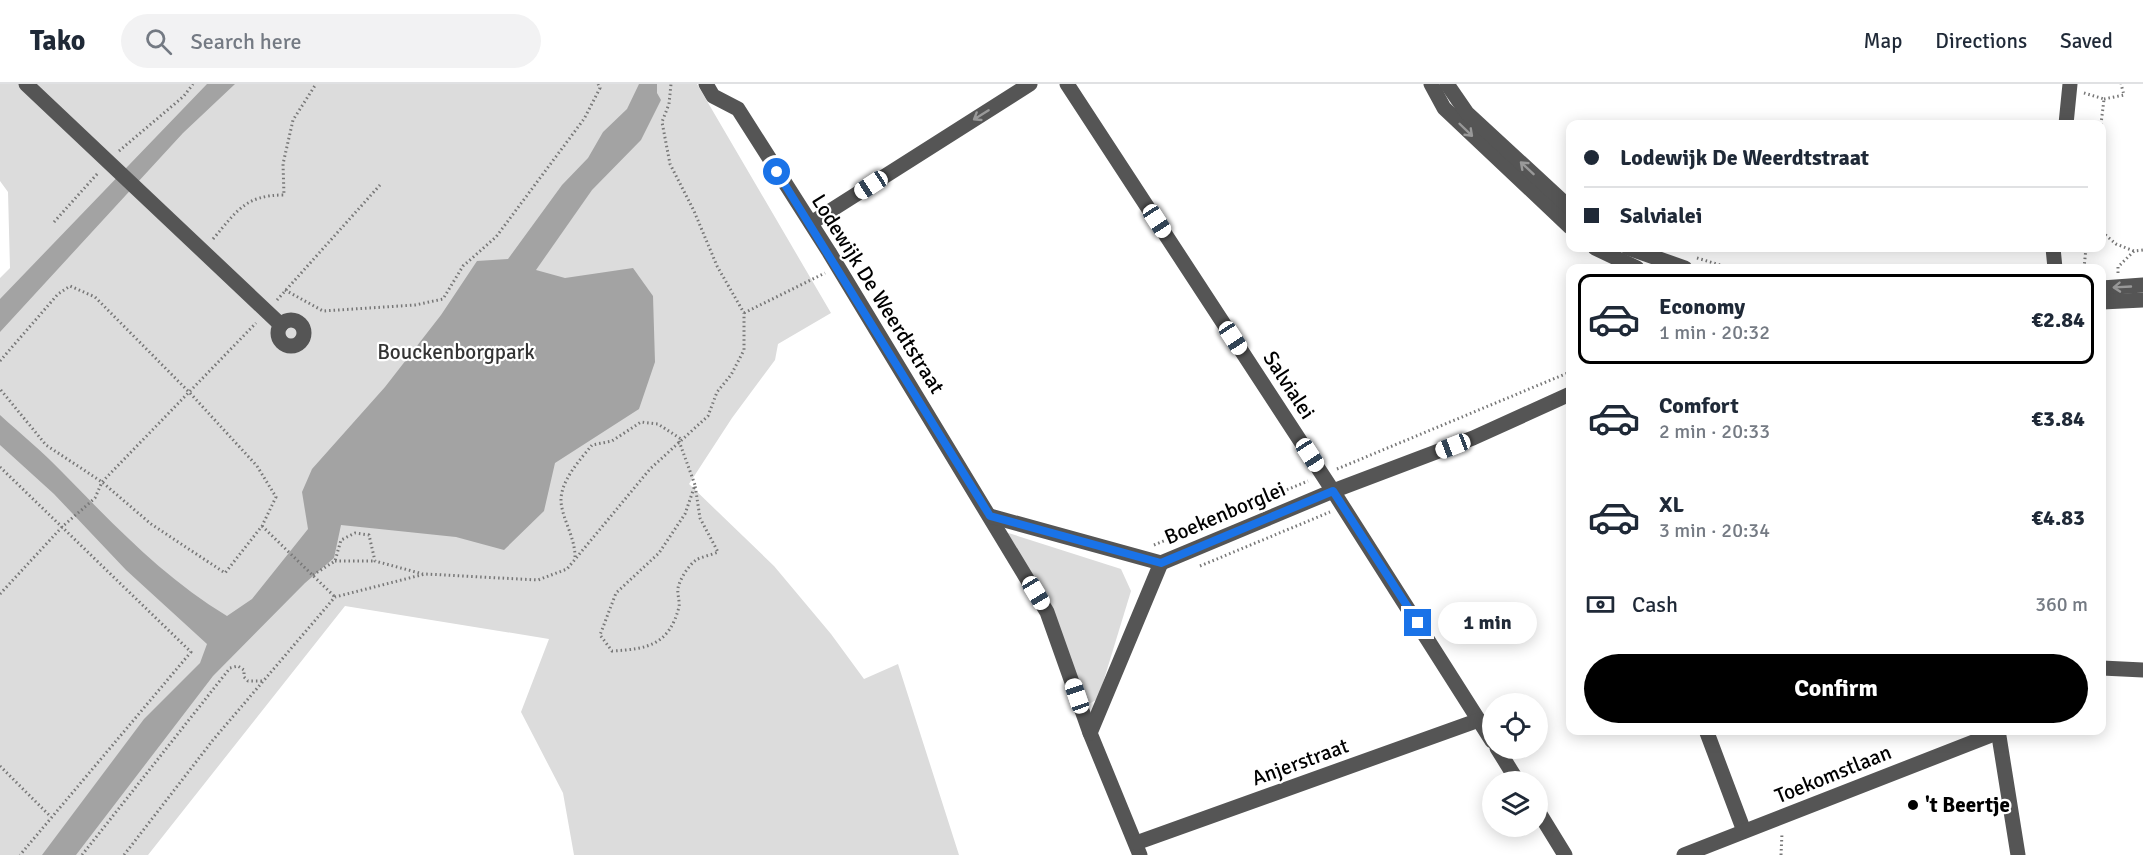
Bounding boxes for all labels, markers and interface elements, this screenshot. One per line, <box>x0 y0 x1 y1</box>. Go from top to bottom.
search box <box>121 14 541 68</box>
text: Tako <box>30 24 85 58</box>
icon: search <box>142 25 175 58</box>
text: Search here <box>190 28 301 55</box>
text: Map <box>1864 28 1902 54</box>
text: Directions <box>1935 28 2027 54</box>
text: Saved <box>2060 28 2113 54</box>
one-way arrow <box>973 110 990 122</box>
one-way arrow <box>1459 122 1474 137</box>
text: Lodewijk De Weerdtstraat <box>1620 144 1869 171</box>
route start <box>763 158 790 185</box>
one-way arrow <box>1520 161 1535 175</box>
car <box>851 168 891 202</box>
street label: Lodewijk De Weerdtstraat <box>806 190 950 398</box>
car <box>1140 201 1174 241</box>
text: Salvialei <box>1620 202 1702 229</box>
one-way arrow <box>2113 281 2133 292</box>
icon: car <box>1587 292 1641 346</box>
text: Economy <box>1659 293 1745 320</box>
text: €2.84 <box>2031 306 2085 333</box>
car <box>1216 318 1250 358</box>
text: 1 min · 20:32 <box>1659 320 1770 345</box>
park label: Bouckenborgpark <box>377 339 535 365</box>
street label: Salvialei <box>1257 346 1321 424</box>
icon: car <box>1587 391 1641 445</box>
text: Comfort <box>1659 392 1739 419</box>
text: €3.84 <box>2031 405 2085 432</box>
text: 2 min · 20:33 <box>1659 419 1770 444</box>
car <box>1433 431 1473 461</box>
car <box>1293 435 1327 475</box>
street label: Boekenborglei <box>1161 476 1289 550</box>
icon: car <box>1587 490 1641 544</box>
text: XL <box>1659 491 1684 518</box>
text: €4.83 <box>2031 504 2085 531</box>
text: 3 min · 20:34 <box>1659 518 1770 543</box>
car <box>1019 573 1053 613</box>
icon: cash <box>1584 588 1617 621</box>
text: Cash <box>1632 591 1678 618</box>
text: 360 m <box>2035 592 2088 617</box>
callout: 1 min <box>1439 602 1538 644</box>
route end <box>1404 609 1431 636</box>
text: 1 min <box>1463 610 1512 635</box>
button: Confirm <box>1584 654 2088 723</box>
car <box>1063 676 1091 716</box>
map controls <box>1482 693 1548 837</box>
button: locate <box>1482 693 1548 759</box>
street label: Anjerstraat <box>1248 733 1352 791</box>
street label: Toekomstlaan <box>1771 739 1895 809</box>
button: layers <box>1482 771 1548 837</box>
place label: 't Beertje <box>1925 792 2010 818</box>
marker: 't Beertje <box>1906 798 1920 812</box>

